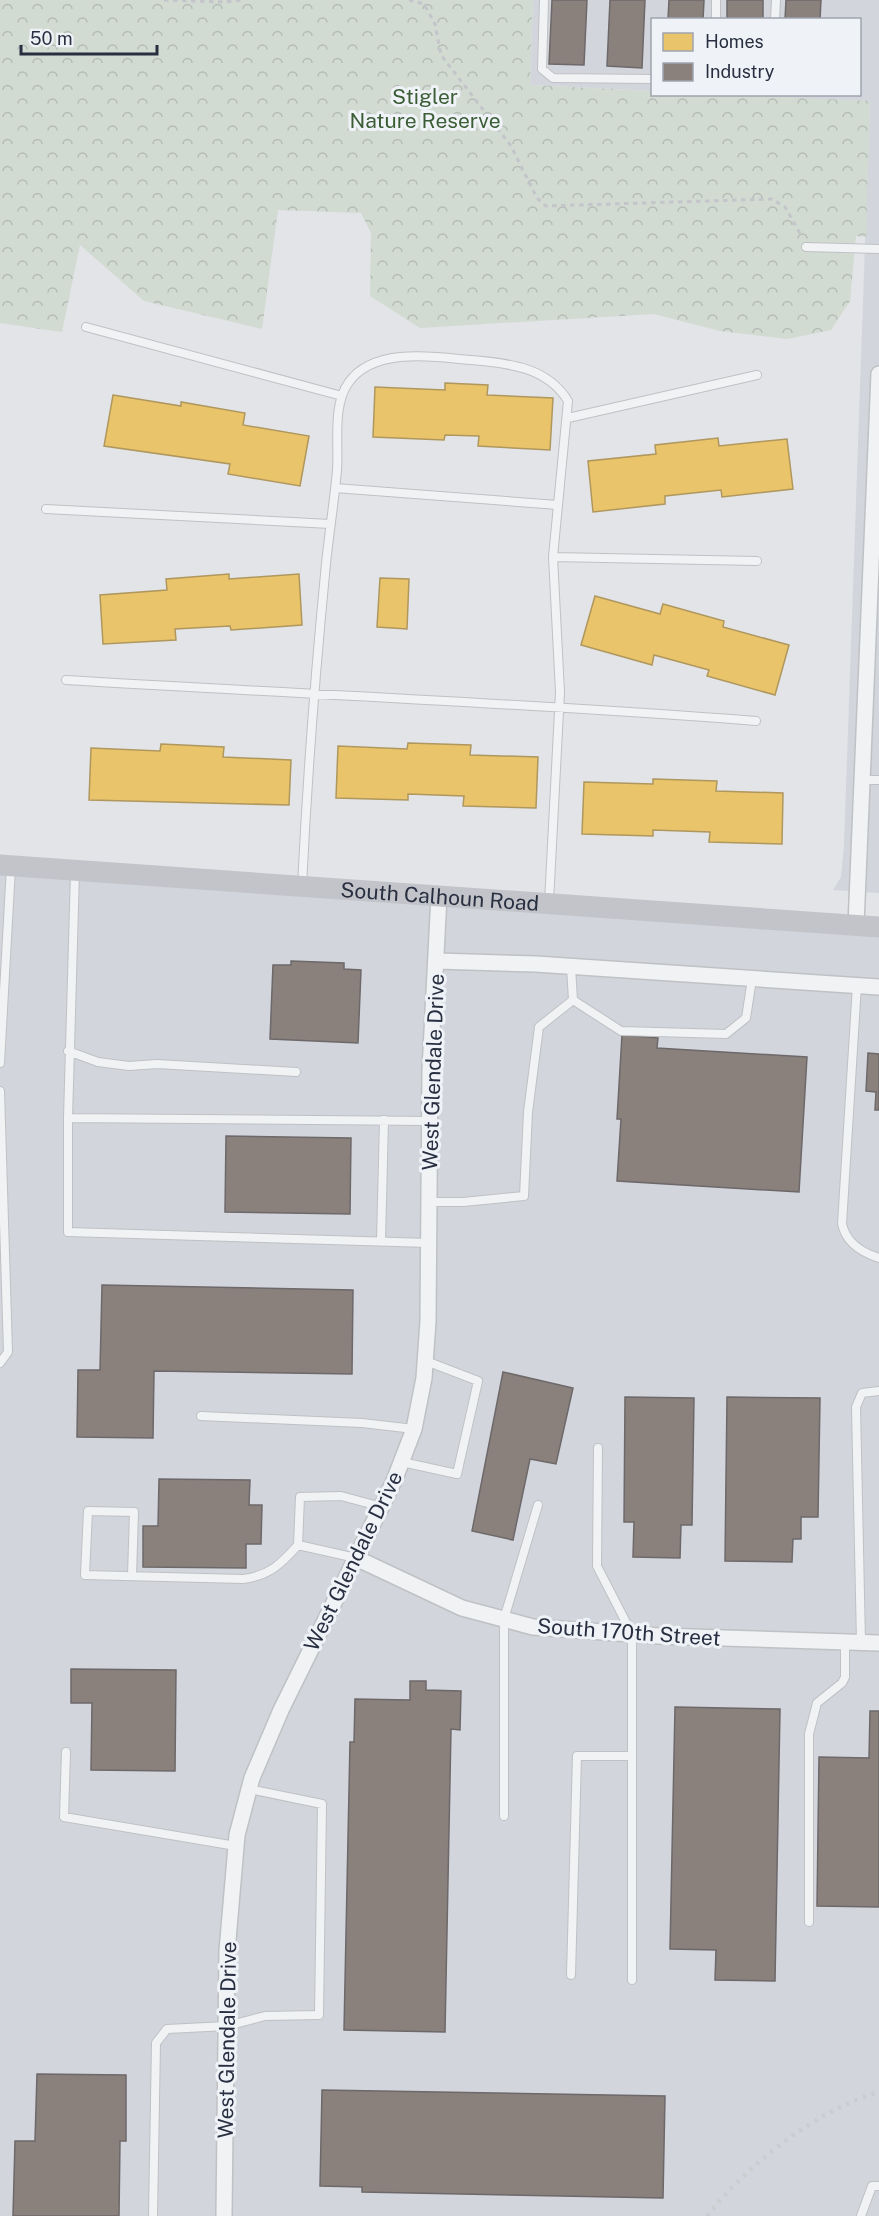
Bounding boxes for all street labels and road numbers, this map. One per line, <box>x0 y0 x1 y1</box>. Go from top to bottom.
street label: South Calhoun Road <box>340 877 540 915</box>
street label: West Glendale Drive <box>417 973 449 1171</box>
street label: West Glendale Drive <box>299 1467 407 1655</box>
street label: South 170th Street <box>536 1613 722 1651</box>
street label: West Glendale Drive <box>213 1941 241 2139</box>

